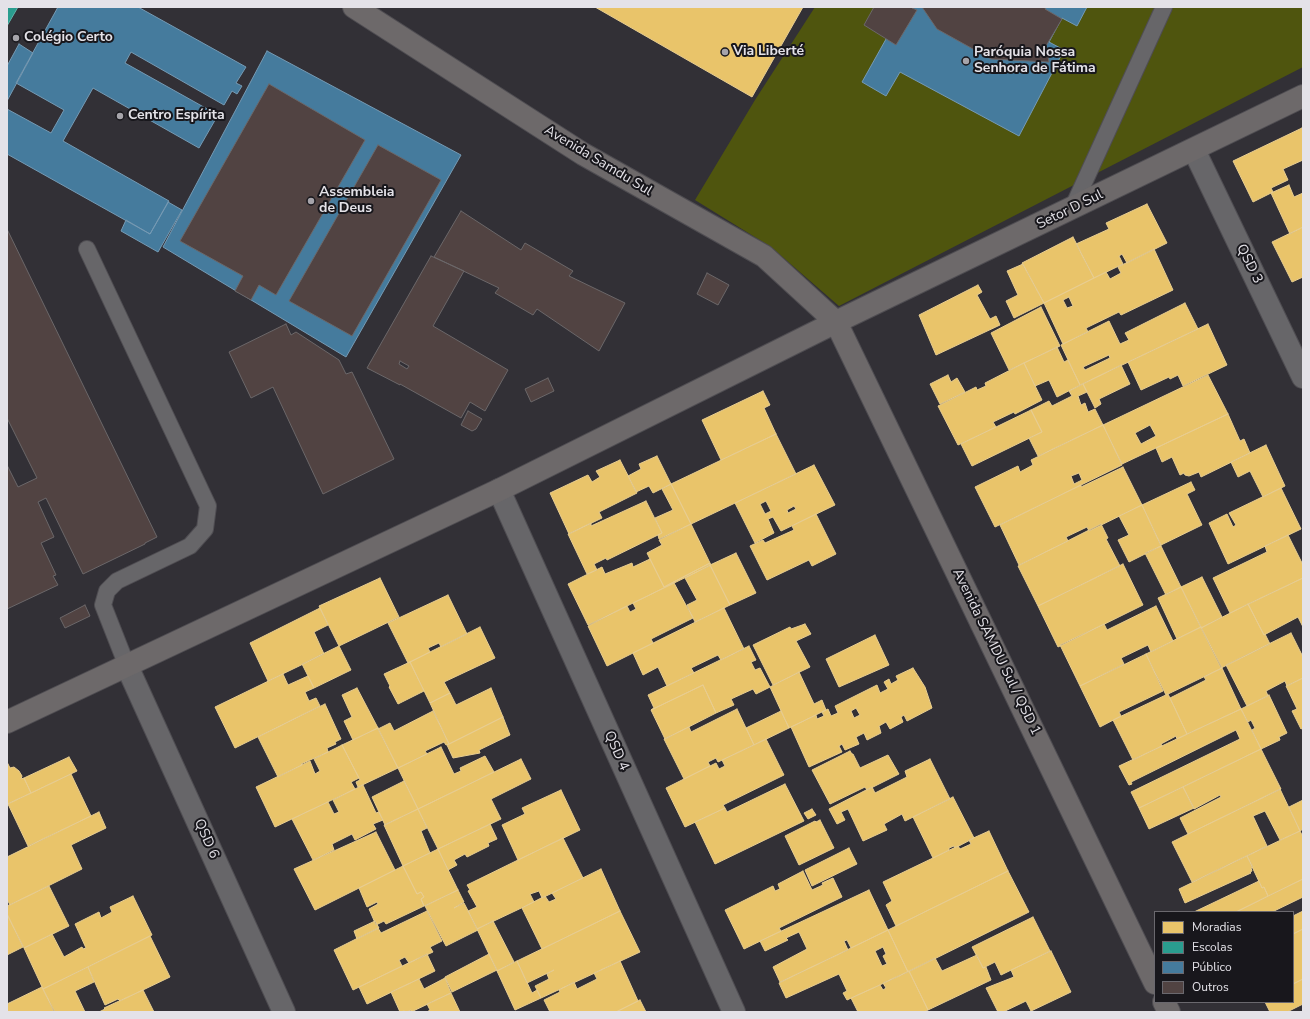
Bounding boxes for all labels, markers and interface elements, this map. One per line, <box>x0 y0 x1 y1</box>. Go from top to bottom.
place label: Colégio Certo <box>24 30 113 46</box>
marker: Colégio Certo <box>11 33 21 43</box>
place label: Via Liberté <box>733 44 804 60</box>
place label: Paróquia Nossa Senhora de Fátima <box>974 45 1096 78</box>
marker: Via Liberté <box>720 47 730 57</box>
marker: Paróquia Nossa Senhora de Fátima <box>961 56 971 66</box>
place label: Centro Espírita <box>128 108 225 124</box>
marker: Centro Espírita <box>115 111 125 121</box>
street label: Avenida Samdu Sul <box>541 122 655 200</box>
place label: Assembleia de Deus <box>319 185 394 218</box>
street label: Setor D Sul <box>1034 187 1106 233</box>
marker: Assembleia de Deus <box>306 196 316 206</box>
street label: QSD 3 <box>1232 242 1266 286</box>
street label: Avenida SAMDU Sul / QSD 1 <box>948 566 1044 738</box>
street label: QSD 4 <box>600 729 632 773</box>
street label: QSD 6 <box>190 817 222 861</box>
legend <box>1154 911 1294 1003</box>
text: Moradias <box>1192 919 1241 935</box>
text: Escolas <box>1192 939 1232 955</box>
text: Público <box>1192 959 1232 975</box>
text: Outros <box>1192 979 1229 995</box>

